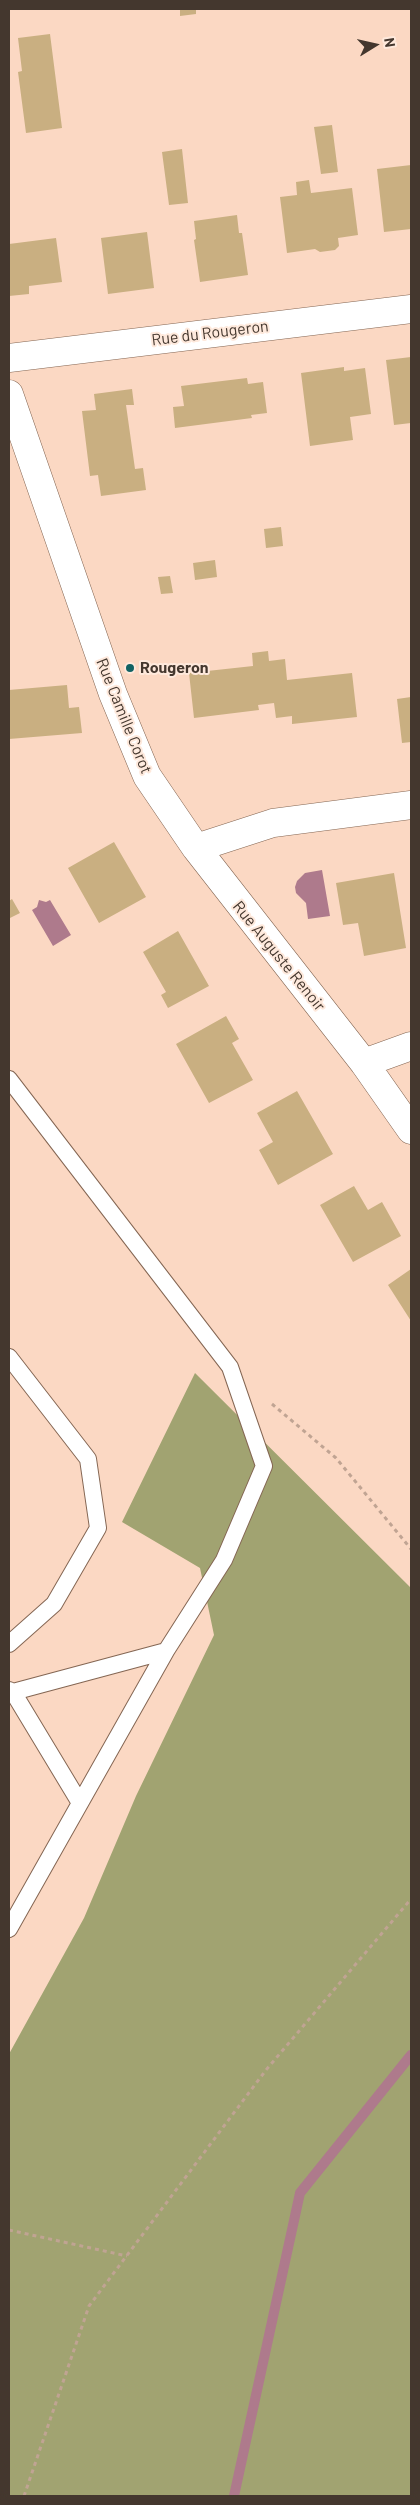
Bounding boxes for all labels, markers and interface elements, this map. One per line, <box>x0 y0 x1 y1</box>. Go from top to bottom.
north arrow <box>350 20 400 70</box>
text: N <box>381 36 399 48</box>
street label: Rue du Rougeron <box>150 316 270 350</box>
street label: Rue Camille Corot <box>92 655 156 777</box>
place label: Rougeron <box>140 658 209 678</box>
marker: Rougeron <box>124 662 136 674</box>
street label: Rue Auguste Renoir <box>229 897 329 1015</box>

